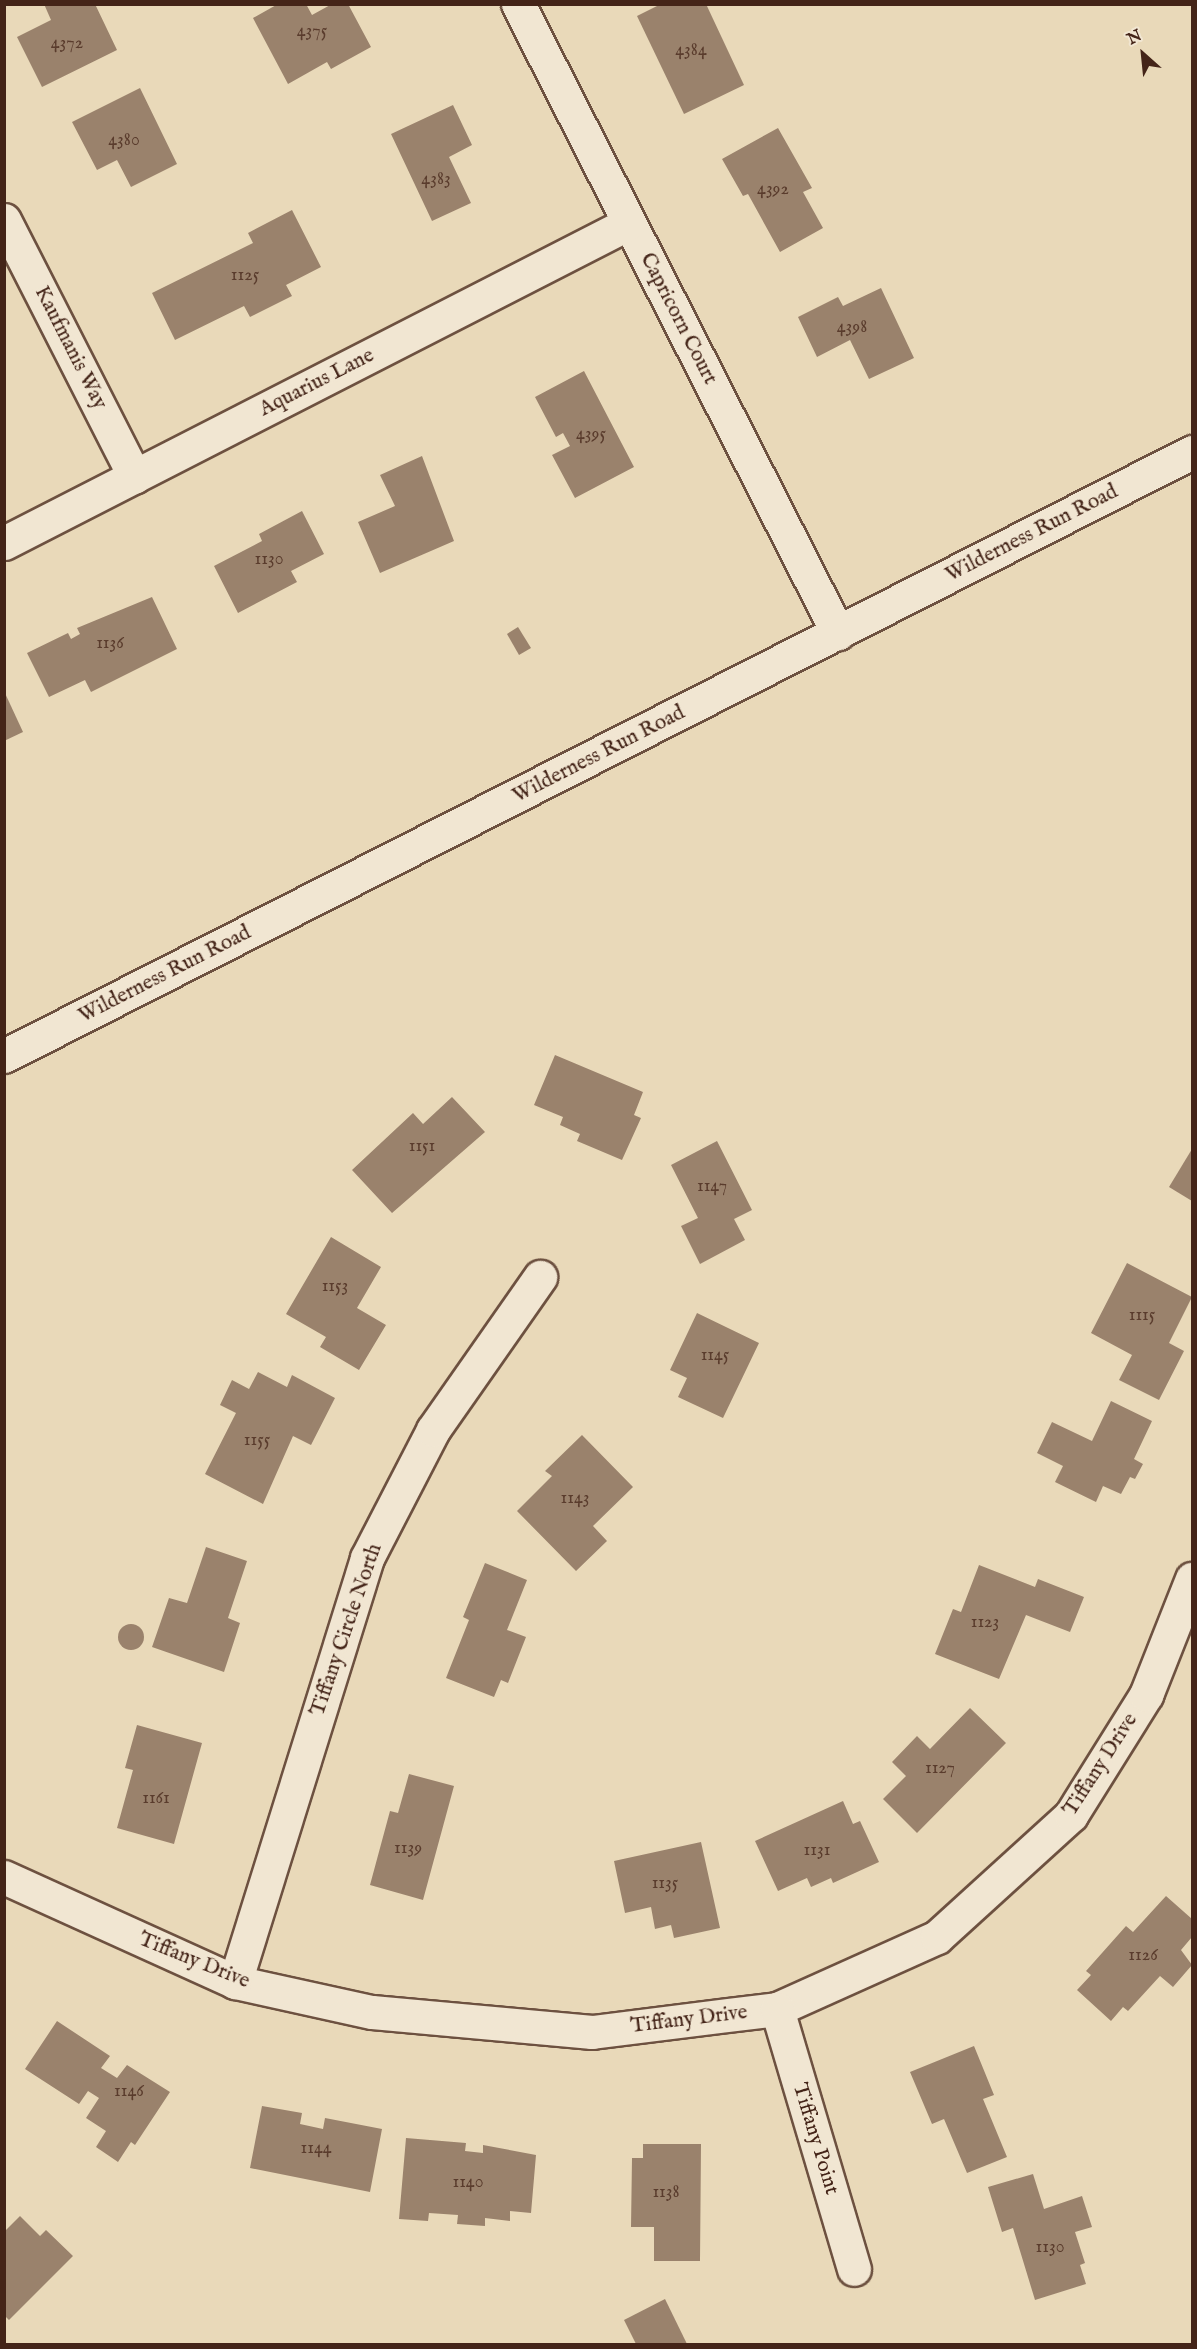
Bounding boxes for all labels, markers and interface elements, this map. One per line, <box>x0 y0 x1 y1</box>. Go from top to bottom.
house number: 4375 <box>297 21 327 43</box>
north arrow <box>1113 24 1173 84</box>
text: N <box>1124 26 1146 50</box>
house number: 4372 <box>51 33 83 55</box>
house number: 4384 <box>675 40 707 62</box>
house number: 4380 <box>108 130 140 152</box>
house number: 4383 <box>421 169 451 191</box>
house number: 4392 <box>757 179 789 201</box>
street label: Capricorn Court <box>634 249 722 389</box>
house number: 1125 <box>231 265 259 287</box>
street label: Kaufmanis Way <box>28 282 112 414</box>
house number: 4398 <box>837 317 867 339</box>
street label: Aquarius Lane <box>255 343 379 423</box>
house number: 4395 <box>576 424 606 446</box>
street label: Wilderness Run Road <box>942 480 1122 588</box>
house number: 1130 <box>255 549 283 571</box>
house number: 1136 <box>96 633 124 655</box>
street label: Wilderness Run Road <box>509 701 689 809</box>
street label: Wilderness Run Road <box>75 921 255 1029</box>
house number: 1151 <box>409 1136 435 1158</box>
house number: 1147 <box>697 1176 727 1198</box>
house number: 1153 <box>322 1276 348 1298</box>
house number: 1115 <box>1129 1305 1155 1327</box>
house number: 1145 <box>701 1345 729 1367</box>
house number: 1155 <box>244 1430 270 1452</box>
house number: 1143 <box>561 1488 589 1510</box>
street label: Tiffany Circle North <box>306 1541 388 1719</box>
house number: 1123 <box>971 1612 999 1634</box>
street label: Tiffany Drive <box>1058 1709 1144 1821</box>
house number: 1127 <box>925 1758 955 1780</box>
house number: 1161 <box>142 1788 170 1810</box>
house number: 1139 <box>394 1838 422 1860</box>
house number: 1131 <box>804 1840 830 1862</box>
house number: 1135 <box>652 1873 678 1895</box>
street label: Tiffany Drive <box>135 1927 253 1995</box>
house number: 1126 <box>1128 1945 1158 1967</box>
street label: Tiffany Drive <box>629 2000 749 2040</box>
street label: Tiffany Point <box>786 2080 844 2198</box>
house number: 1146 <box>114 2081 144 2103</box>
house number: 1144 <box>300 2138 332 2160</box>
house number: 1140 <box>452 2172 484 2194</box>
house number: 1138 <box>652 2182 680 2204</box>
house number: 1130 <box>1036 2237 1064 2259</box>

